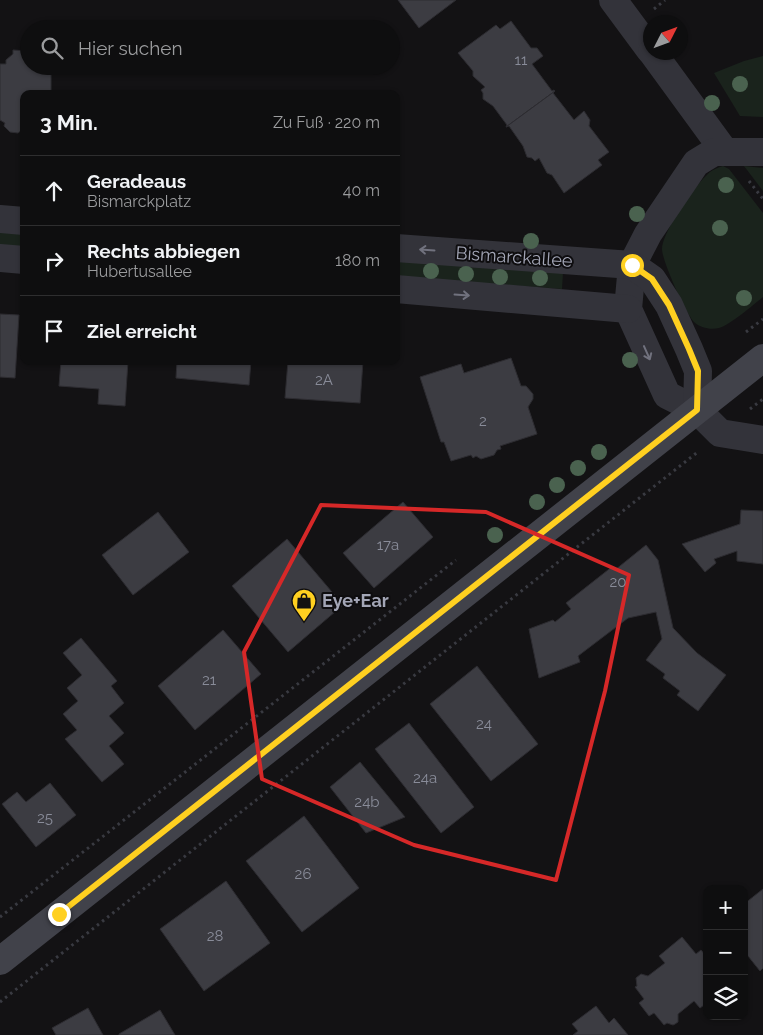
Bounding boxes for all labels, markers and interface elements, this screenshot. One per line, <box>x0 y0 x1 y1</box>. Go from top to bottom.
north arrow <box>643 15 688 60</box>
search box <box>20 20 400 75</box>
icon: search <box>38 34 66 62</box>
text: Hier suchen <box>78 37 183 59</box>
house number: 11 <box>515 51 528 69</box>
text: 3 Min. <box>40 110 98 135</box>
text: Zu Fuß · 220 m <box>273 113 380 132</box>
text: Geradeaus <box>87 170 186 192</box>
icon: ahead <box>40 177 68 205</box>
text: 40 m <box>343 181 380 200</box>
text: Bismarckplatz <box>87 192 191 211</box>
text: Rechts abbiegen <box>87 240 240 262</box>
street label: Bismarckallee <box>455 242 574 271</box>
one-way arrow <box>419 246 435 255</box>
icon: right <box>40 247 68 275</box>
text: 180 m <box>335 251 380 270</box>
route start <box>621 254 644 277</box>
text: Hubertusallee <box>87 262 192 281</box>
one-way arrow <box>454 290 470 299</box>
icon: arrive <box>40 317 68 345</box>
text: Ziel erreicht <box>87 320 197 342</box>
one-way arrow <box>643 345 653 360</box>
house number: 2A <box>315 371 333 389</box>
house number: 2 <box>479 412 487 430</box>
house number: 17a <box>377 536 399 554</box>
house number: 20 <box>610 573 627 591</box>
shop icon: Eye+Ear <box>291 588 317 622</box>
place label: Eye+Ear <box>322 590 389 611</box>
house number: 21 <box>202 671 217 689</box>
house number: 24 <box>476 715 492 733</box>
house number: 24a <box>413 769 437 787</box>
house number: 24b <box>354 793 380 811</box>
house number: 25 <box>37 809 53 827</box>
house number: 26 <box>295 865 311 883</box>
map controls <box>703 885 748 1020</box>
button: + <box>703 885 748 930</box>
route end <box>48 903 71 926</box>
house number: 28 <box>207 927 223 945</box>
button: − <box>703 930 748 975</box>
button: layers <box>703 975 748 1020</box>

